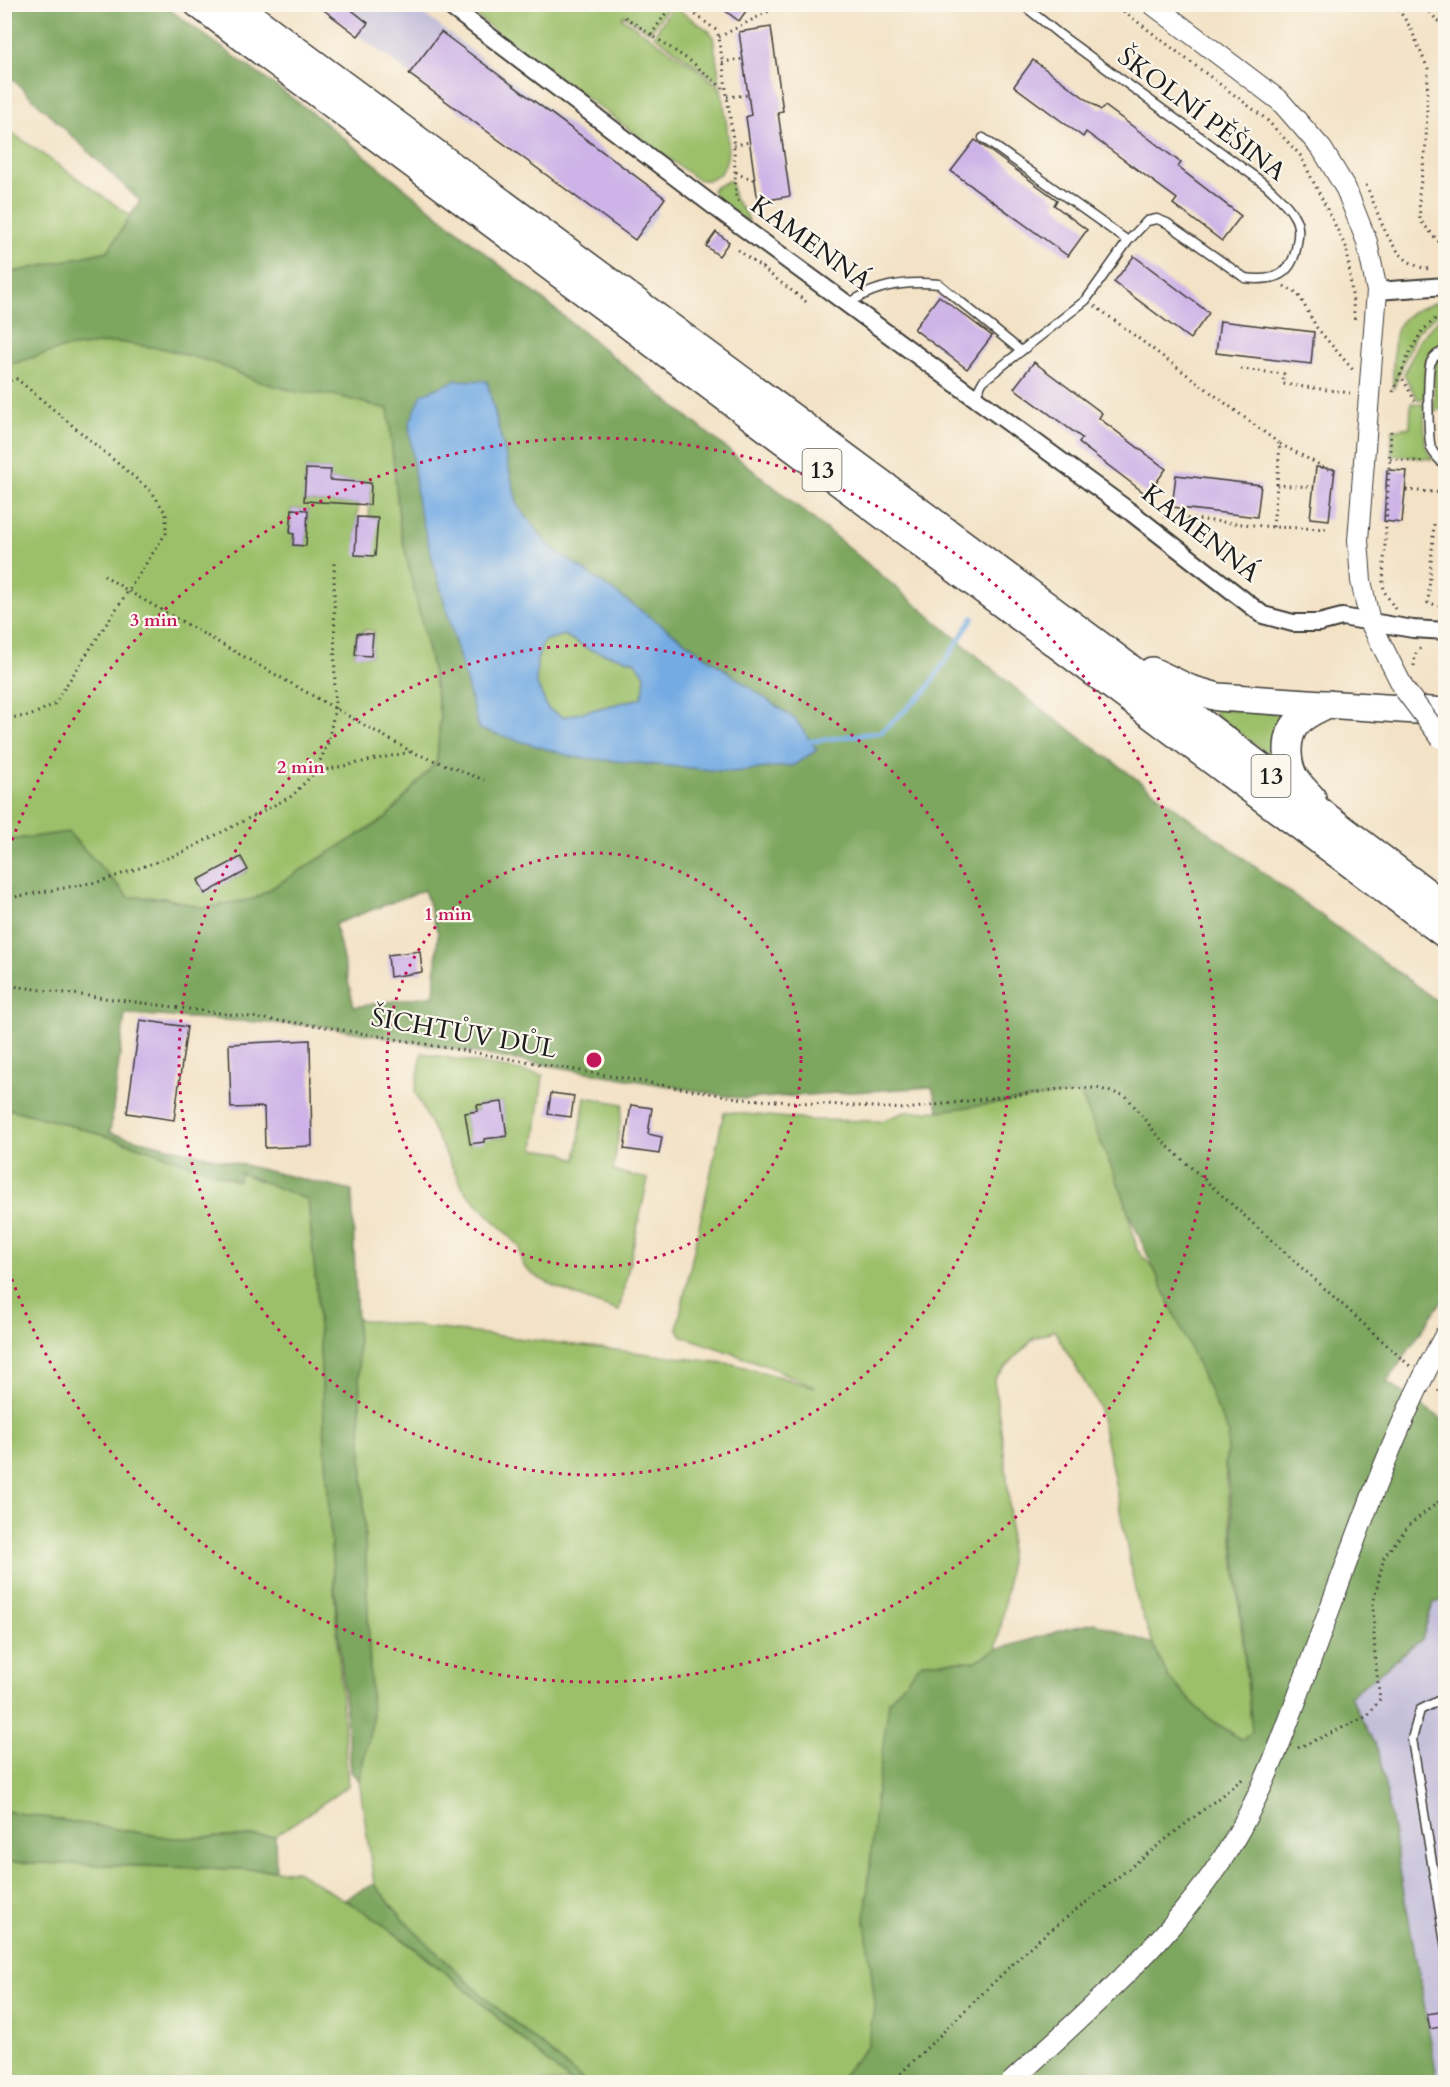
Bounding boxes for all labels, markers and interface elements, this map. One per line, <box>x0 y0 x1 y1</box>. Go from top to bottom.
street label: ŠKOLNÍ PĚŠINA <box>1111 39 1294 189</box>
street label: KAMENNÁ <box>744 187 879 299</box>
road number: 13 <box>802 449 842 491</box>
street label: KAMENNÁ <box>1135 476 1268 591</box>
text: 3 min <box>130 608 178 633</box>
text: 2 min <box>277 755 325 780</box>
road number: 13 <box>1252 755 1290 797</box>
text: 1 min <box>424 902 472 927</box>
street label: ŠICHTŮV DŮL <box>368 999 560 1067</box>
centre of rings <box>584 1050 604 1070</box>

